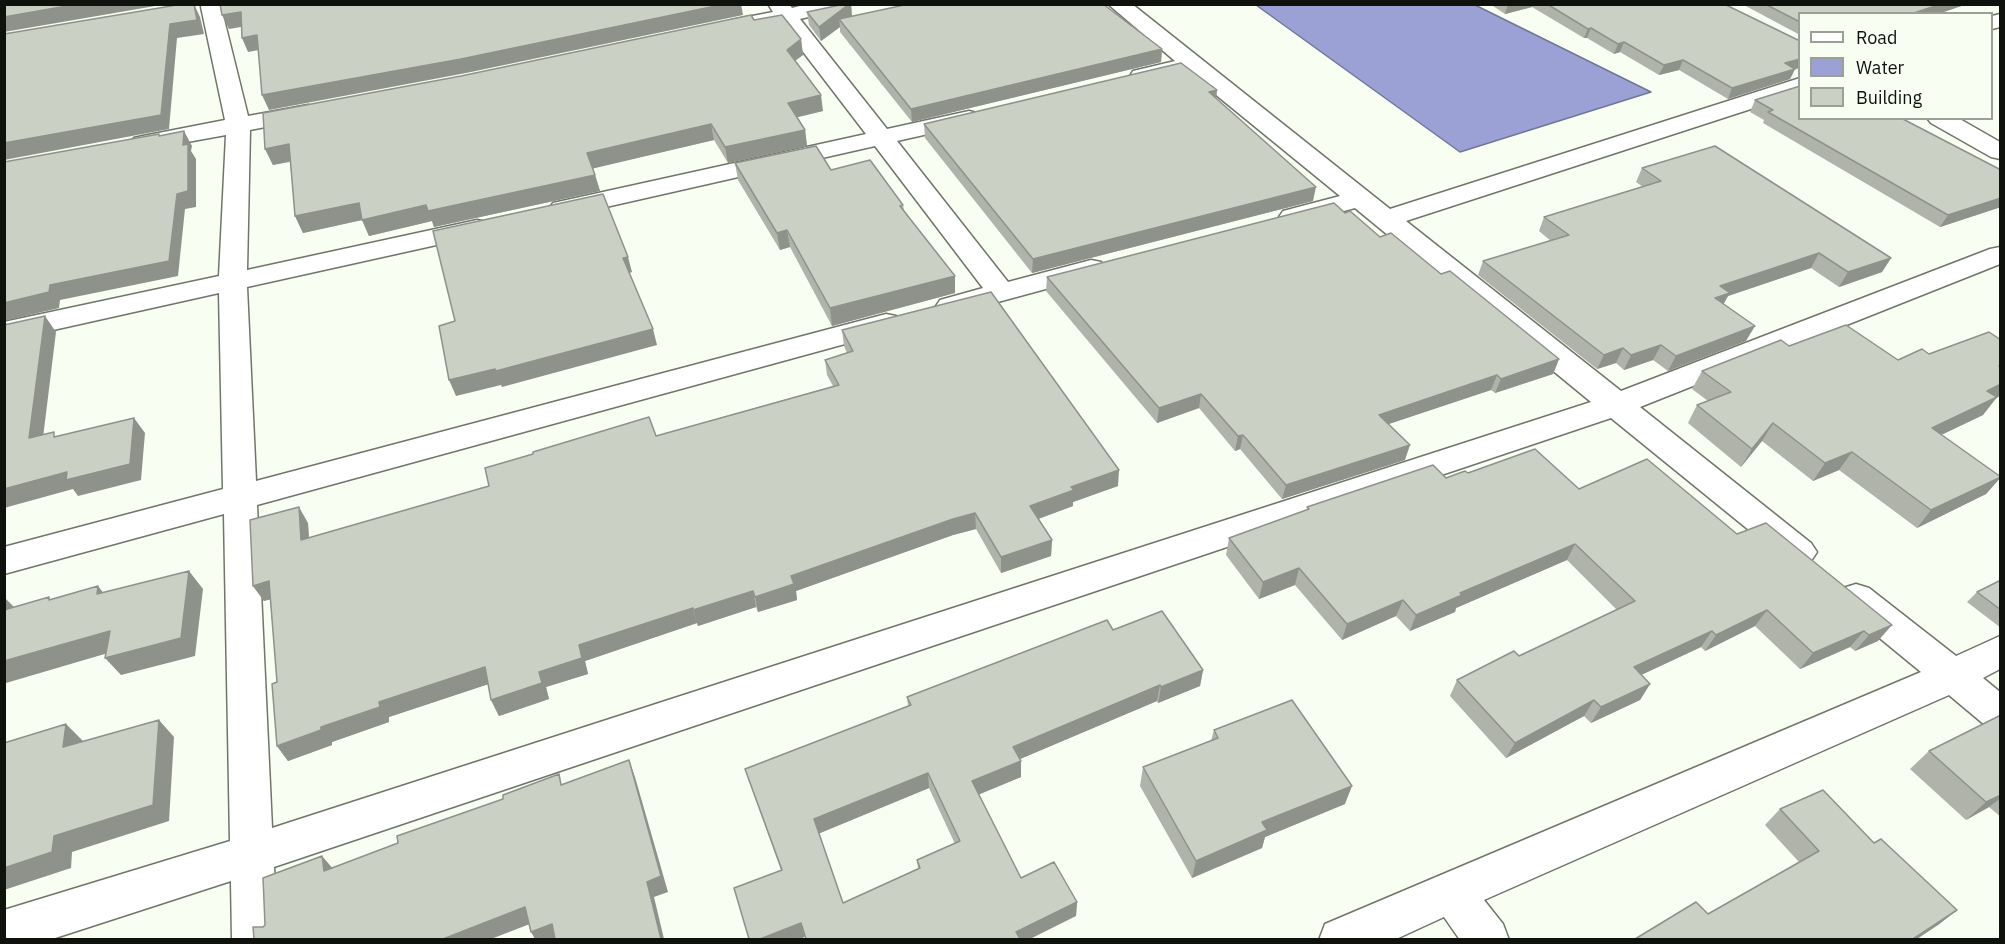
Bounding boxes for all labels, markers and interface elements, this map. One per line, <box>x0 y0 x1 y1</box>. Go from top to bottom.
legend <box>1798 12 1993 120</box>
text: Road <box>1856 26 1897 49</box>
text: Water <box>1856 56 1904 79</box>
text: Building <box>1856 86 1922 109</box>

